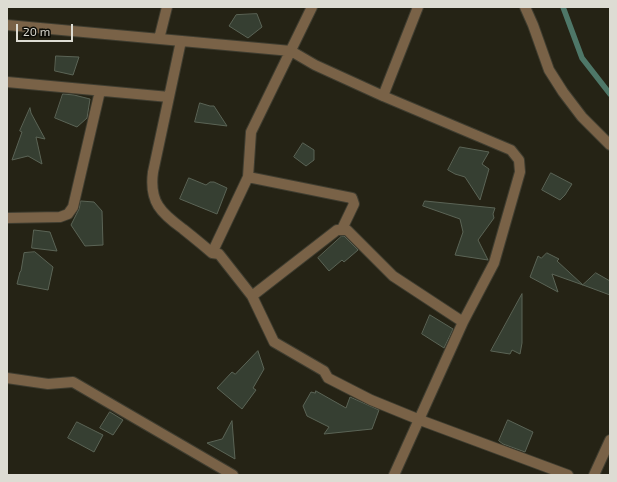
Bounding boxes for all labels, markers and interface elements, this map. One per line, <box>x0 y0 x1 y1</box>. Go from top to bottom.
scale bar <box>18 16 75 42</box>
text: 20 m <box>23 24 50 38</box>

